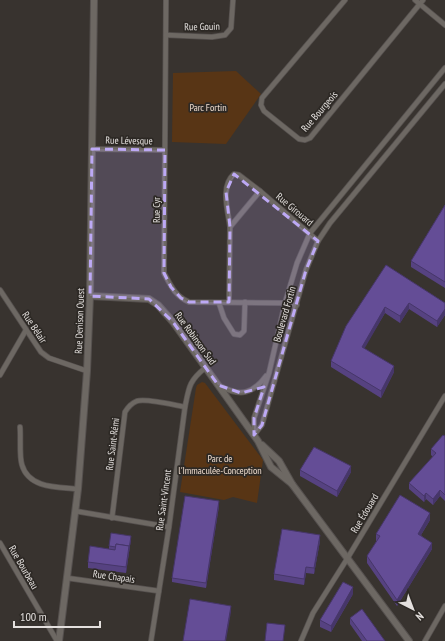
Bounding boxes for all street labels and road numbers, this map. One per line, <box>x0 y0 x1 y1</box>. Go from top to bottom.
street label: Rue Gouin <box>184 20 220 33</box>
street label: Rue Bourgeois <box>298 88 341 134</box>
street label: Rue Lévesque <box>105 134 153 147</box>
street label: Rue Girouard <box>273 190 316 229</box>
street label: Rue Cyr <box>150 197 163 223</box>
street label: Boulevard Fortin <box>270 285 299 344</box>
street label: Rue Denison Ouest <box>72 288 87 354</box>
street label: Rue Bélair <box>19 309 50 346</box>
street label: Rue Robinson Sud <box>172 309 219 367</box>
street label: Rue Saint-Rémi <box>103 417 122 471</box>
street label: Rue Saint-Vincent <box>153 469 174 531</box>
street label: Rue Édouard <box>348 491 381 535</box>
street label: Rue Bourbeau <box>6 543 41 591</box>
street label: Rue Chapais <box>92 567 136 586</box>

